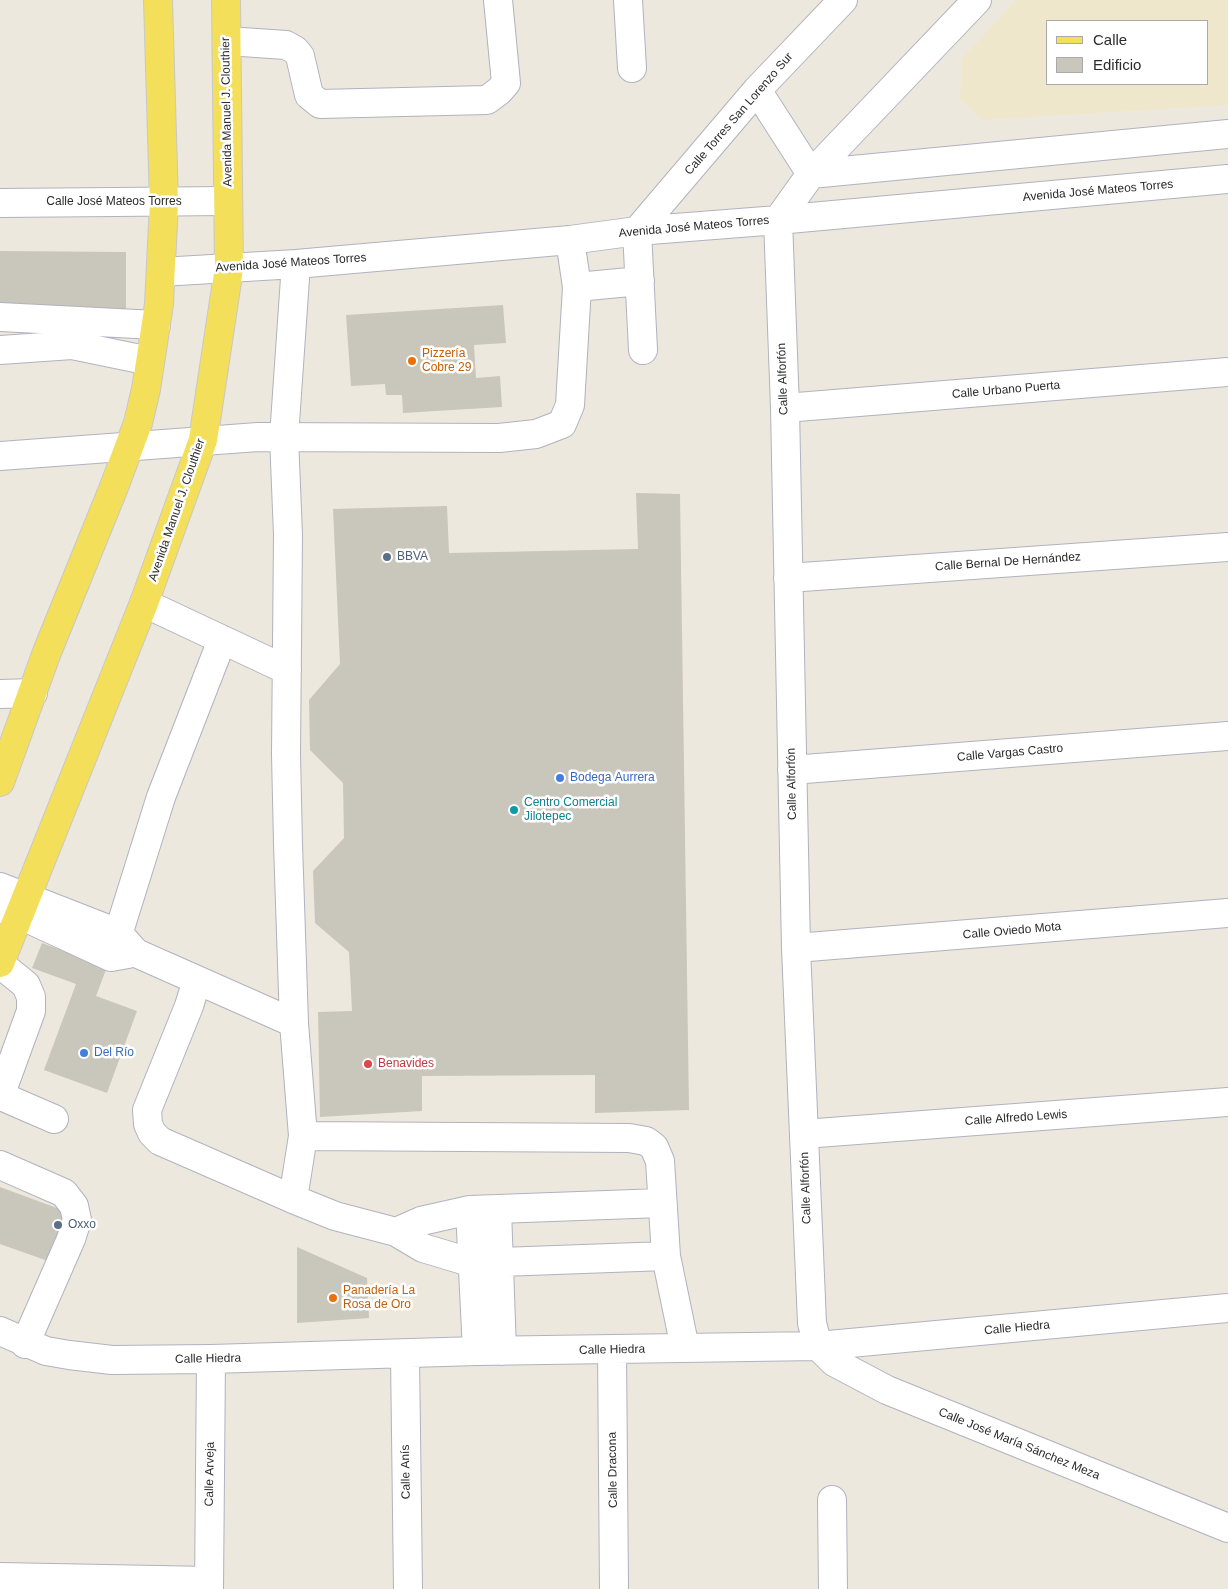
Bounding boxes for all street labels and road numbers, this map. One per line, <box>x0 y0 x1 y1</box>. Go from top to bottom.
street label: Avenida Manuel J. Clouthier <box>218 37 236 187</box>
street label: Calle Torres San Lorenzo Sur <box>682 50 796 178</box>
street label: Avenida José Mateos Torres <box>1022 177 1174 205</box>
street label: Calle José Mateos Torres <box>46 195 182 209</box>
street label: Avenida José Mateos Torres <box>618 213 770 241</box>
street label: Avenida José Mateos Torres <box>215 251 367 275</box>
street label: Calle Alforfón <box>775 343 791 415</box>
street label: Calle Urbano Puerta <box>951 378 1061 402</box>
street label: Avenida Manuel J. Clouthier <box>146 437 208 583</box>
street label: Calle Bernal De Hernández <box>935 550 1081 574</box>
street label: Calle Vargas Castro <box>956 741 1064 765</box>
street label: Calle Alforfón <box>784 748 800 820</box>
street label: Calle Oviedo Mota <box>962 920 1062 942</box>
street label: Calle Alfredo Lewis <box>964 1107 1068 1129</box>
street label: Calle Alforfón <box>798 1152 814 1224</box>
street label: Calle Hiedra <box>983 1318 1051 1338</box>
street label: Calle Hiedra <box>579 1342 645 1358</box>
street label: Calle Hiedra <box>175 1351 241 1367</box>
street label: Calle José María Sánchez Meza <box>936 1405 1102 1483</box>
street label: Calle Dracona <box>605 1432 621 1508</box>
street label: Calle Arveja <box>202 1442 218 1506</box>
street label: Calle Anís <box>398 1445 414 1499</box>

